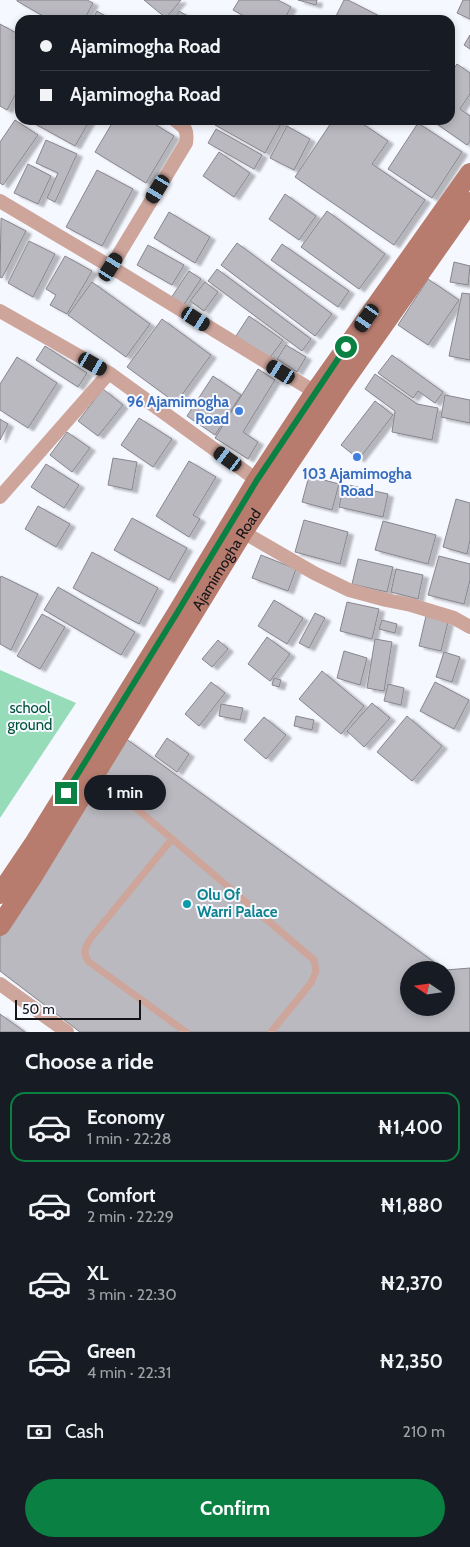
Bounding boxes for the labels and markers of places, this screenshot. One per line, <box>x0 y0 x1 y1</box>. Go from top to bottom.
place label: 96 Ajamimogha Road <box>127 393 230 428</box>
marker: 96 Ajamimogha Road <box>233 405 245 417</box>
marker: 103 Ajamimogha Road <box>351 451 363 463</box>
place label: 103 Ajamimogha Road <box>302 465 412 500</box>
place label: Olu Of Warri Palace <box>197 886 278 921</box>
marker: Olu Of Warri Palace <box>181 898 193 910</box>

